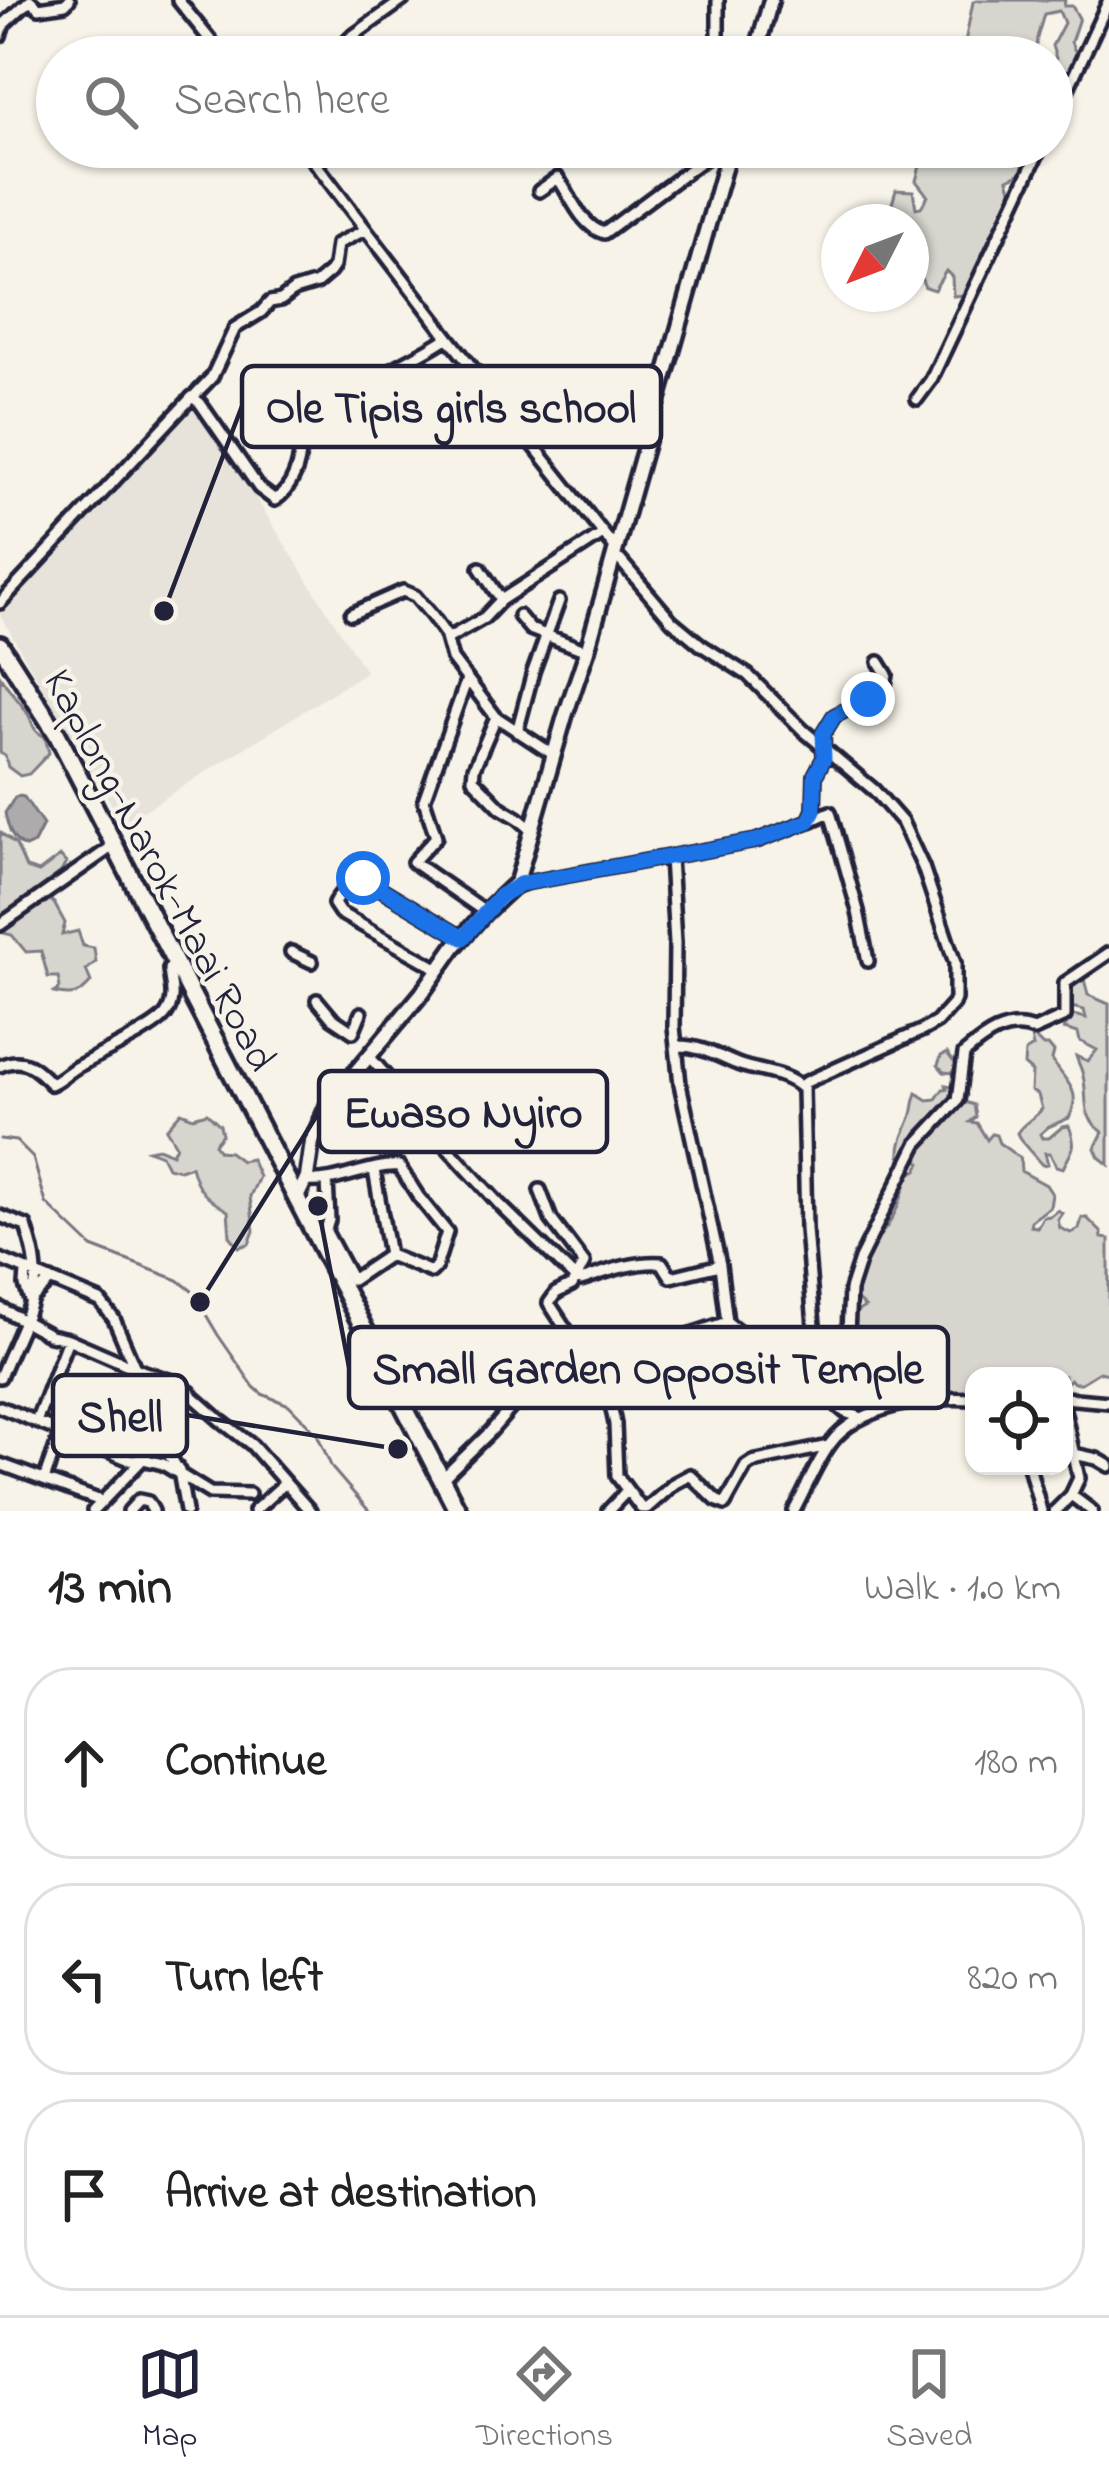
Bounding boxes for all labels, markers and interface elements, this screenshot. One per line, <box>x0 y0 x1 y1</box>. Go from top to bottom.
search box <box>36 36 1073 168</box>
icon: search <box>78 69 144 135</box>
text: Search here <box>174 69 390 135</box>
north arrow <box>821 204 929 312</box>
callout: Ole Tipis girls school <box>242 366 661 447</box>
text: Ole Tipis girls school <box>266 378 636 446</box>
street label: Kaplong-Narok-Maai Road <box>26 659 290 1083</box>
route end <box>841 672 895 726</box>
route start <box>336 851 390 905</box>
callout: Ewaso Nyiro <box>319 1071 607 1152</box>
text: Ewaso Nyiro <box>343 1083 583 1149</box>
callout: Small Garden Opposit Temple <box>349 1327 948 1408</box>
text: Small Garden Opposit Temple <box>373 1339 925 1405</box>
map controls <box>965 1367 1073 1475</box>
button: locate <box>965 1367 1073 1475</box>
callout: Shell <box>53 1375 187 1456</box>
text: Shell <box>77 1387 163 1453</box>
text: 13 min <box>48 1552 172 1627</box>
text: Walk · 1.0 km <box>864 1561 1061 1618</box>
icon: ahead <box>51 1730 117 1796</box>
text: Continue <box>165 1730 326 1796</box>
text: 180 m <box>974 1735 1058 1792</box>
icon: left <box>51 1946 117 2012</box>
text: Turn left <box>165 1946 323 2012</box>
text: 820 m <box>967 1951 1058 2008</box>
icon: arrive <box>51 2162 117 2228</box>
text: Arrive at destination <box>165 2162 536 2228</box>
tab: Map <box>137 2341 203 2461</box>
tab: Directions <box>476 2341 613 2461</box>
tab: Saved <box>886 2341 972 2461</box>

